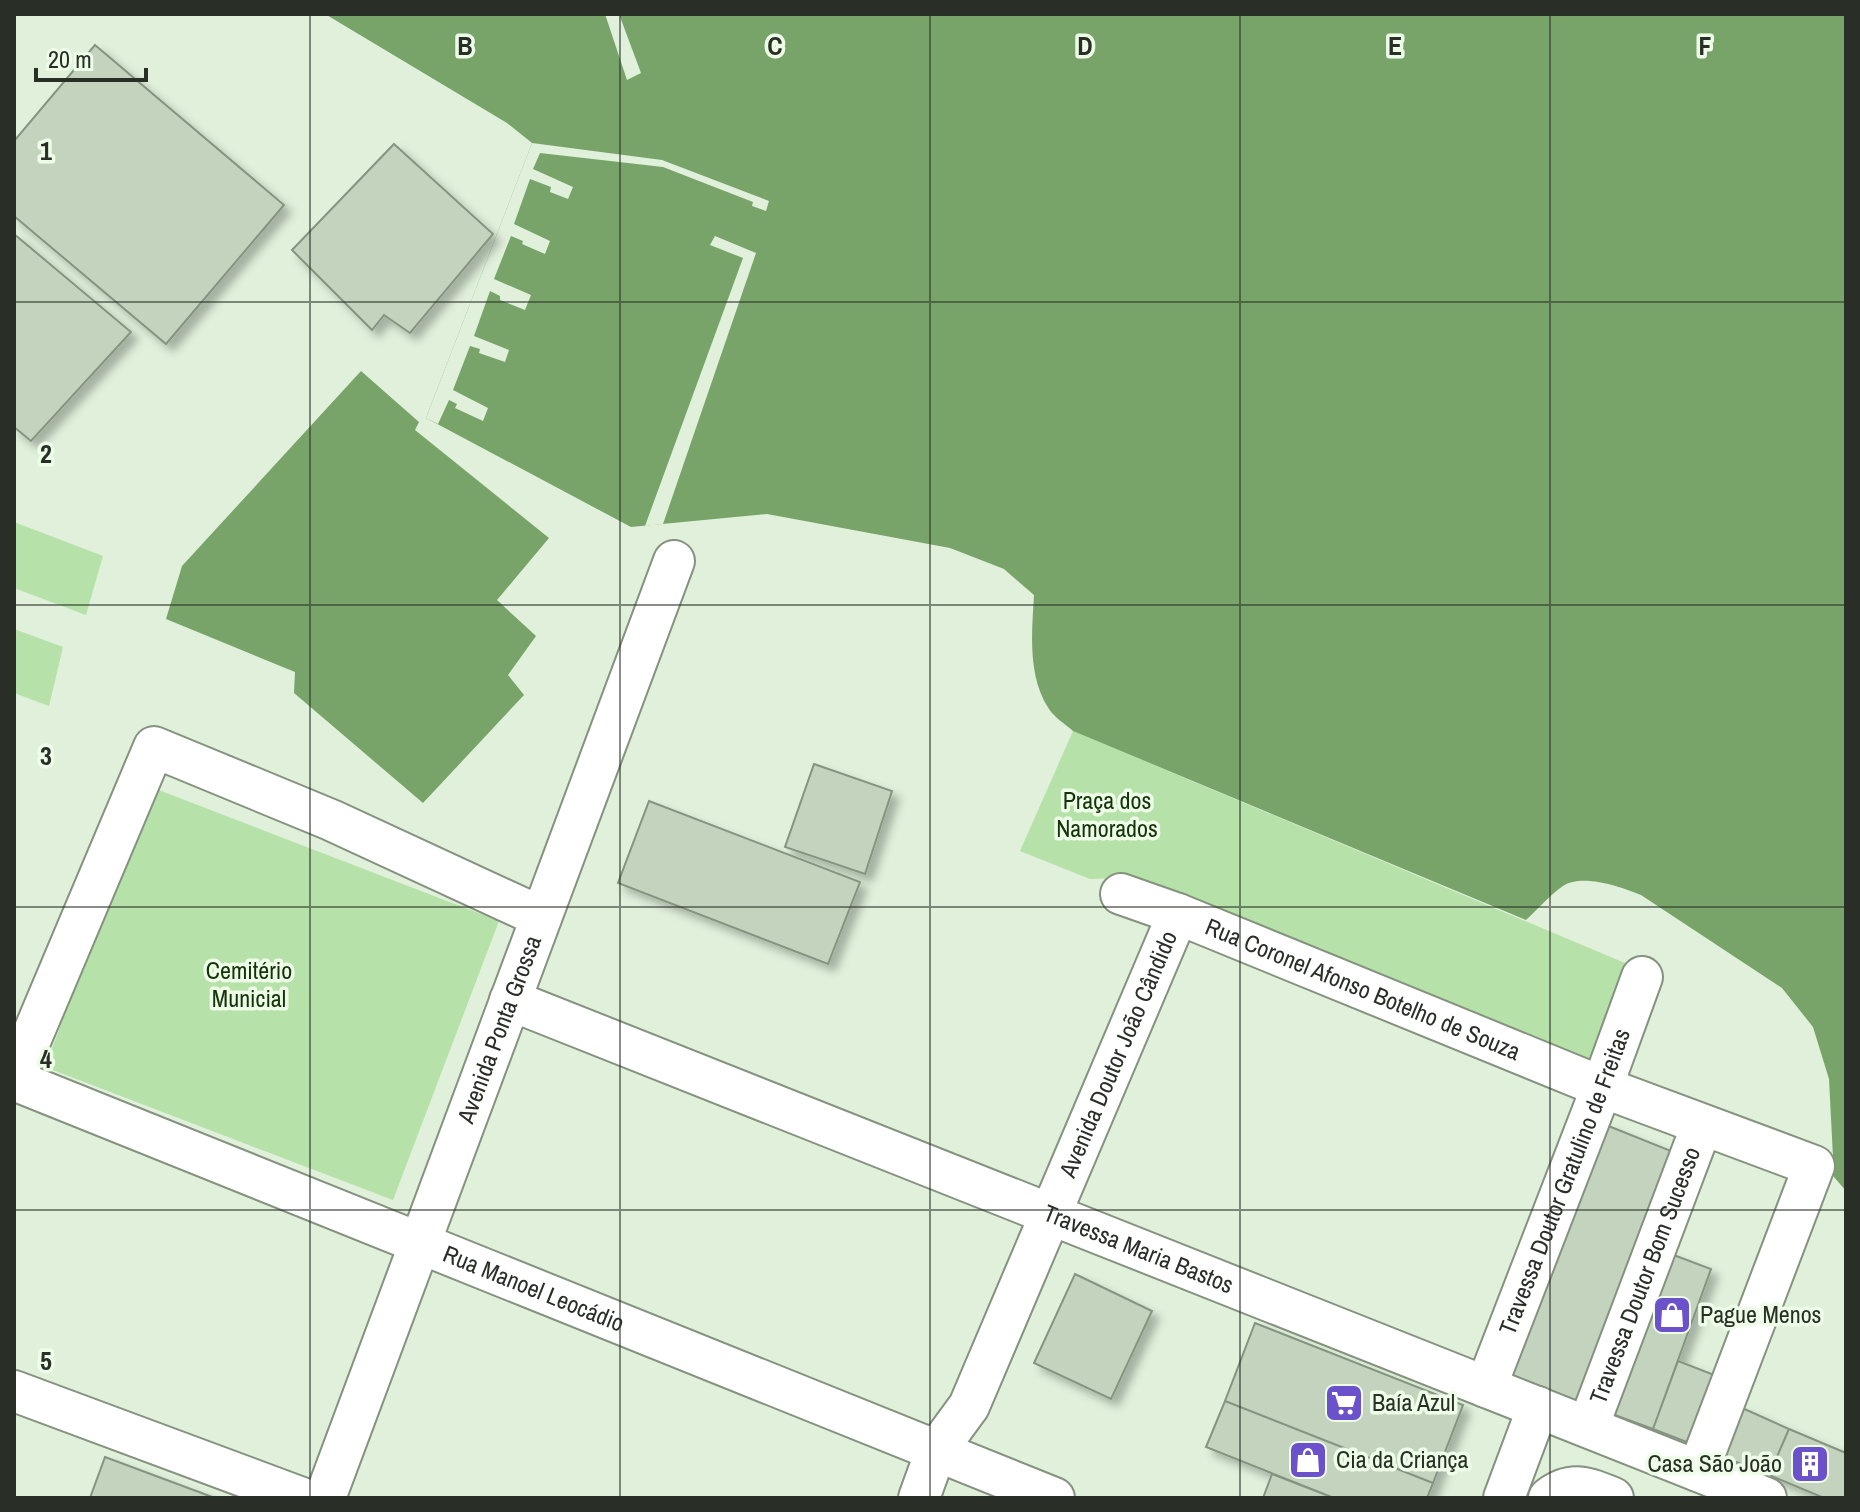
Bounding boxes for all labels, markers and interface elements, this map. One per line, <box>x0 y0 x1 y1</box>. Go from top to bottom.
text: B <box>457 28 473 63</box>
text: C <box>767 28 783 63</box>
text: D <box>1077 28 1093 63</box>
text: E <box>1388 28 1402 63</box>
text: F <box>1698 28 1712 63</box>
scale bar <box>36 32 146 82</box>
text: 20 m <box>48 43 92 75</box>
text: 1 <box>40 133 52 168</box>
text: 2 <box>40 436 52 471</box>
text: 3 <box>40 738 52 773</box>
park label: Praça dos Namorados <box>1056 784 1158 844</box>
street label: Rua Coronel Afonso Botelho de Souza <box>1201 910 1525 1067</box>
street label: Avenida Doutor João Cândido <box>1051 926 1184 1183</box>
street label: Avenida Ponta Grossa <box>449 931 548 1128</box>
park label: Cemitério Municial <box>206 954 292 1014</box>
street label: Travessa Doutor Gratulino de Freitas <box>1491 1024 1637 1339</box>
text: 4 <box>40 1041 52 1076</box>
street label: Travessa Doutor Bom Sucesso <box>1581 1142 1707 1408</box>
street label: Travessa Maria Bastos <box>1039 1196 1238 1300</box>
street label: Rua Manoel Leocádio <box>439 1237 629 1339</box>
shop icon: Pague Menos <box>1651 1294 1693 1336</box>
place label: Pague Menos <box>1700 1298 1821 1330</box>
text: 5 <box>40 1343 52 1378</box>
supermarket icon: Baía Azul <box>1323 1382 1365 1424</box>
place label: Baía Azul <box>1372 1386 1455 1418</box>
shop icon: Cia da Criança <box>1287 1439 1329 1481</box>
place label: Cia da Criança <box>1336 1443 1468 1475</box>
building icon: Casa São João <box>1789 1443 1831 1485</box>
place label: Casa São João <box>1647 1447 1782 1479</box>

